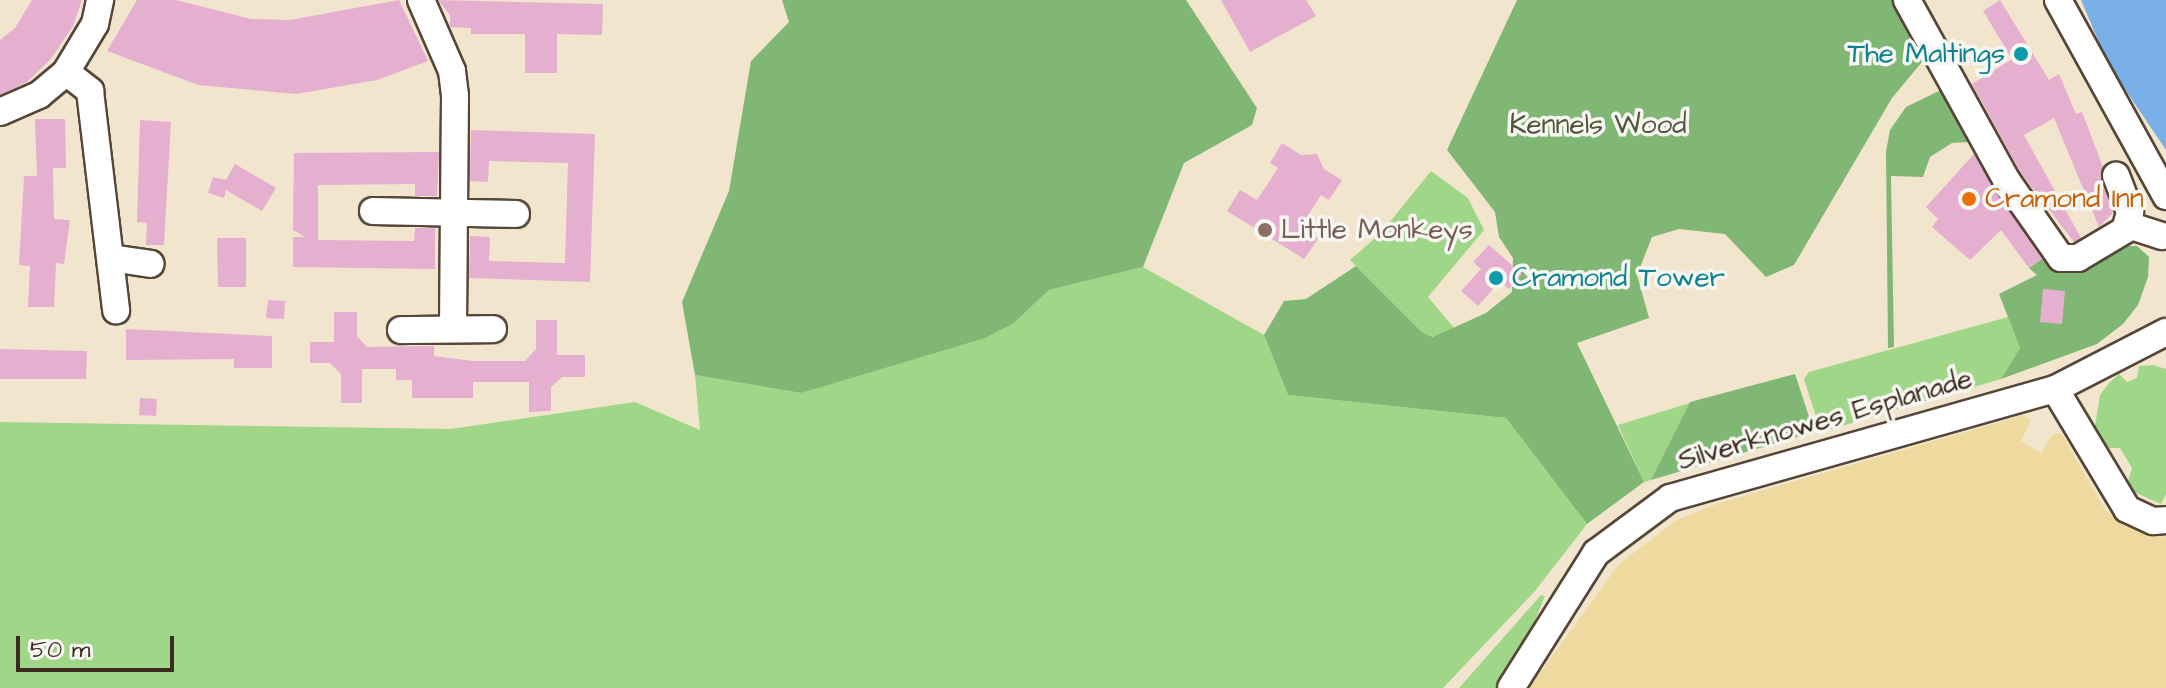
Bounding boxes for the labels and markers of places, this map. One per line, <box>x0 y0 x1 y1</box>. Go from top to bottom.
place label: The Maltings <box>1847 37 2005 71</box>
marker: The Maltings <box>2012 45 2030 63</box>
place label: Cramond Inn <box>1985 182 2144 216</box>
marker: Cramond Inn <box>1960 190 1978 208</box>
place label: Little Monkeys <box>1281 213 1473 247</box>
marker: Little Monkeys <box>1256 221 1274 239</box>
place label: Cramond Tower <box>1512 261 1725 295</box>
marker: Cramond Tower <box>1487 269 1505 287</box>

